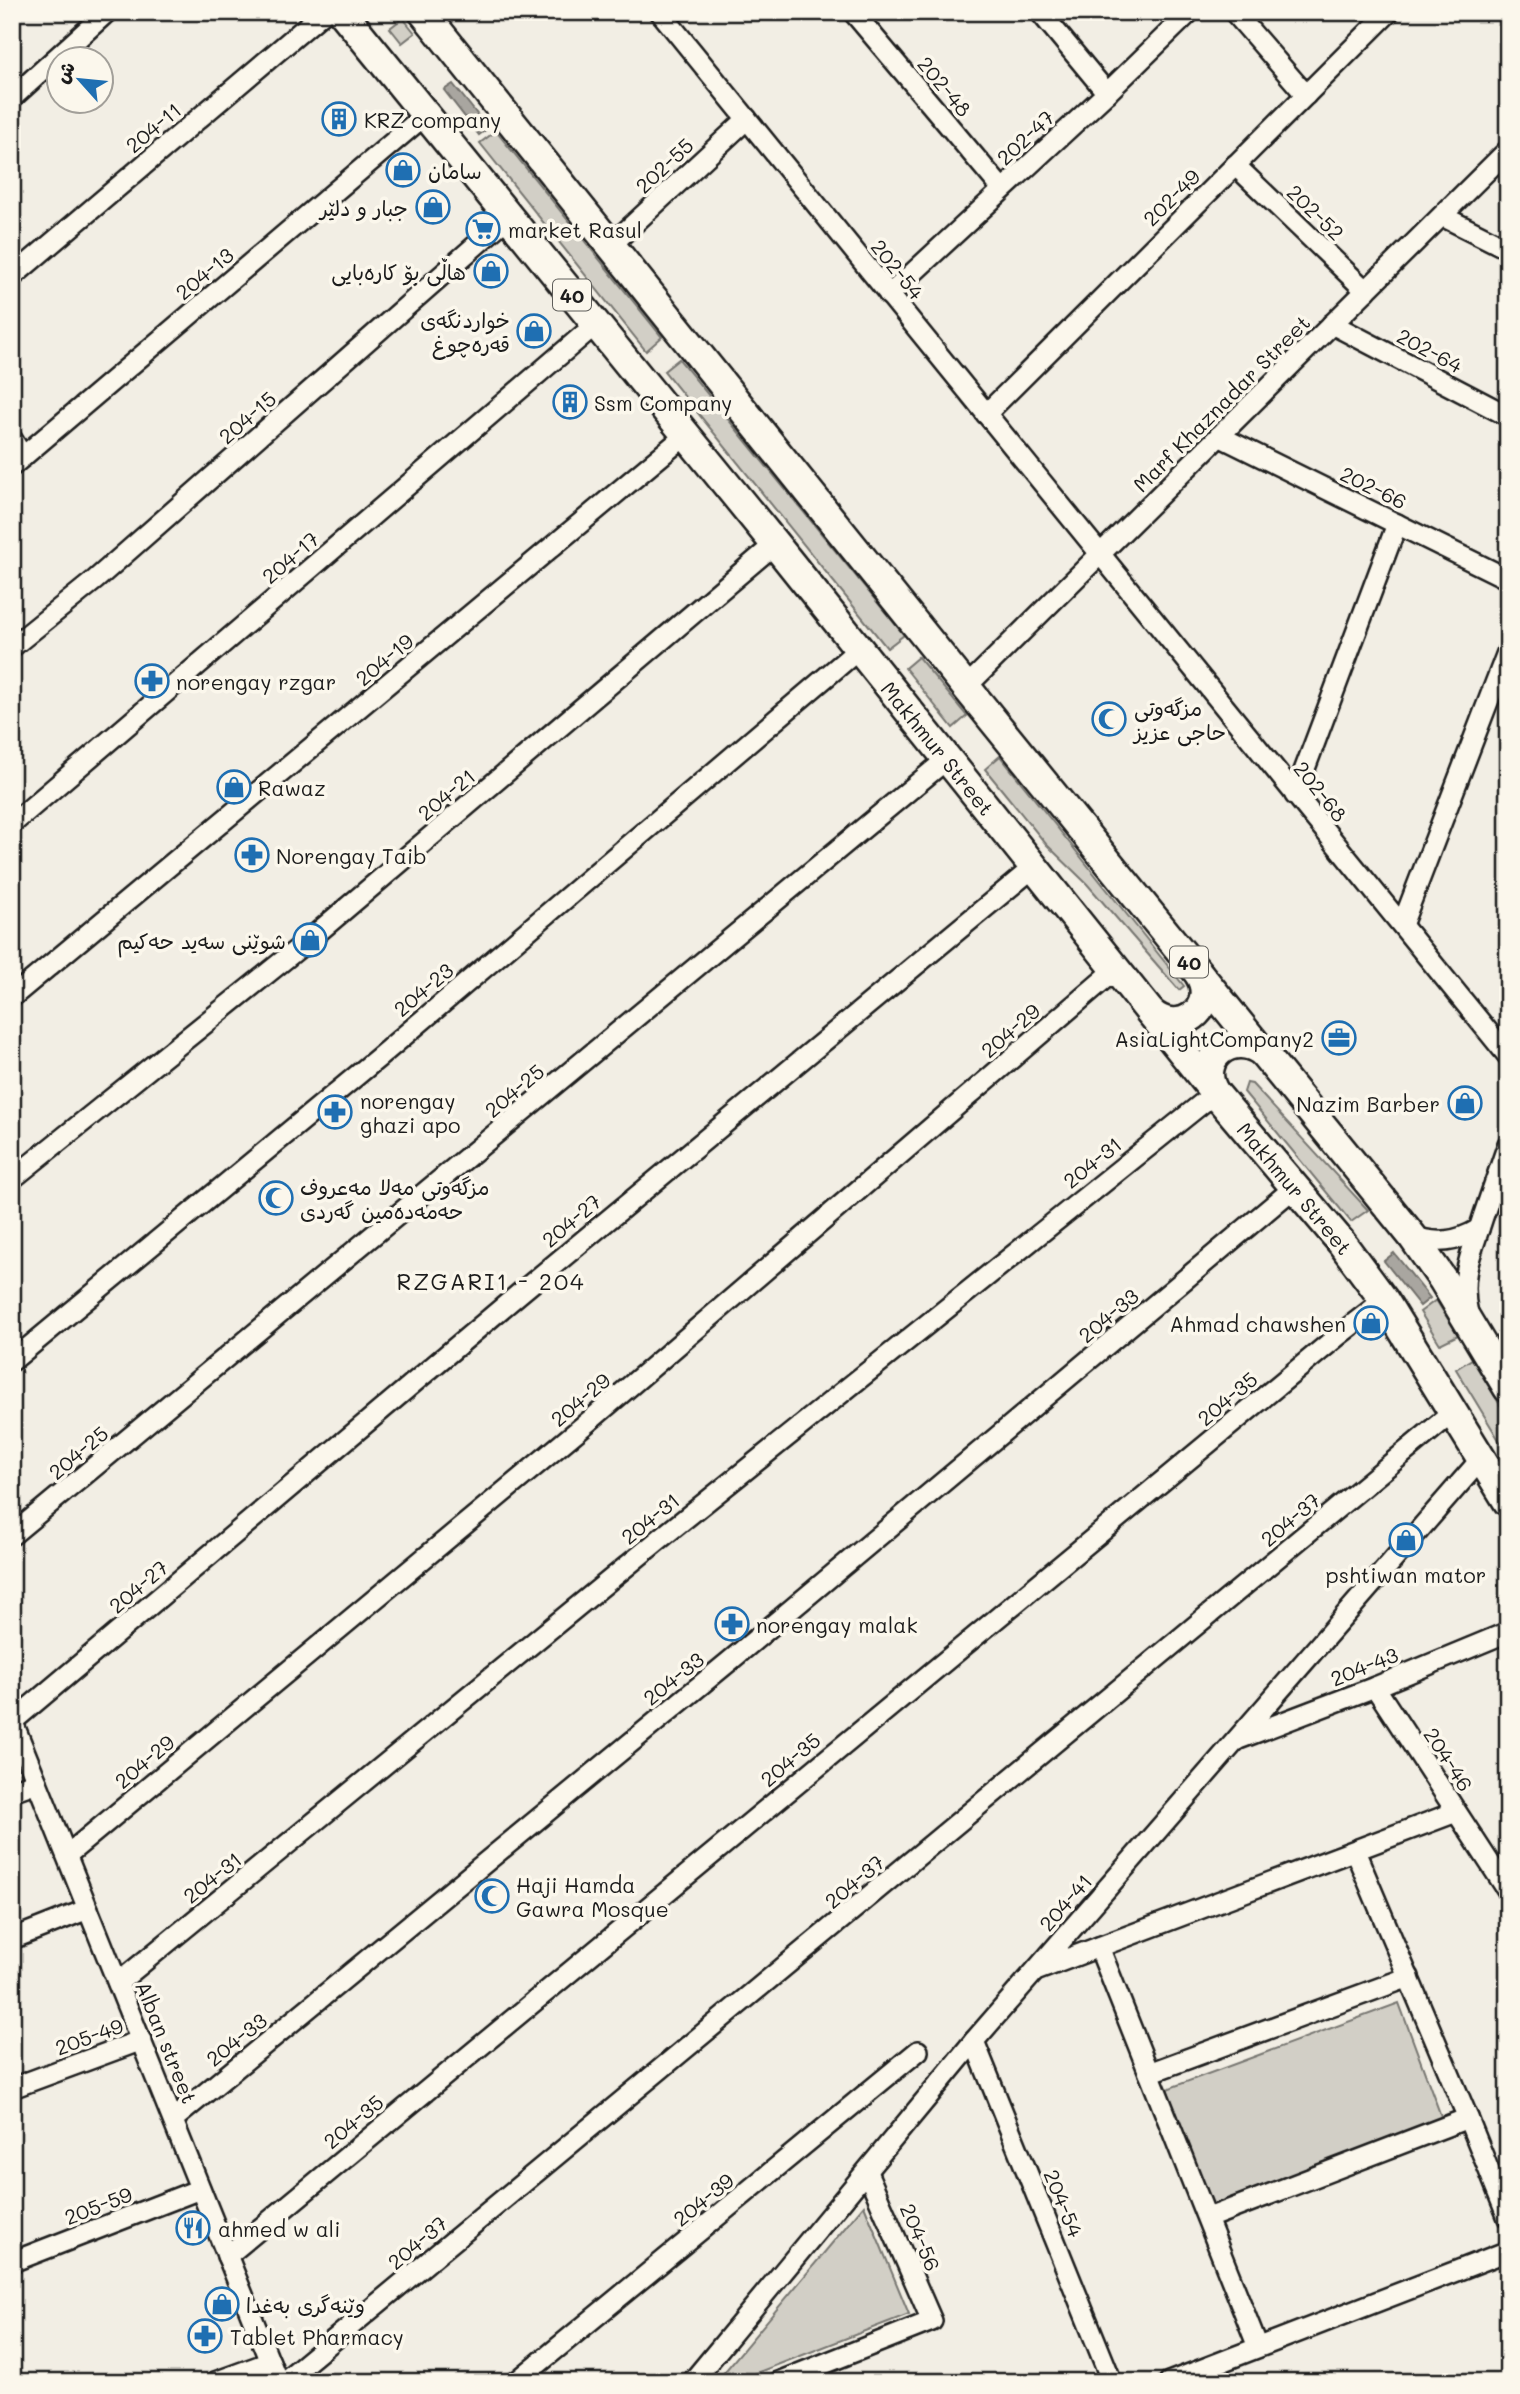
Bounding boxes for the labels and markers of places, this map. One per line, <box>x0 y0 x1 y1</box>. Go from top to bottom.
building icon: KRZ company <box>320 100 358 138</box>
place label: KRZ company <box>364 106 501 133</box>
shop icon: سامان <box>384 151 422 189</box>
place label: سامان <box>428 157 482 184</box>
shop icon: جبار و دلێر <box>414 188 452 226</box>
place label: جبار و دلێر <box>318 194 408 222</box>
supermarket icon: market Rasul <box>464 210 502 248</box>
place label: market Rasul <box>508 216 642 243</box>
shop icon: هاڵی بۆ کارەبایی <box>472 252 510 290</box>
place label: هاڵی بۆ کارەبایی <box>331 258 466 287</box>
place label: خواردنگەی قەرەچوغ <box>420 306 510 360</box>
shop icon: خواردنگەی قەرەچوغ <box>515 312 553 350</box>
building icon: Ssm Company <box>551 383 589 421</box>
place label: Ssm Company <box>594 389 732 416</box>
pharmacy icon: norengay rzgar <box>133 662 171 700</box>
place label: norengay rzgar <box>176 668 336 695</box>
place label: مزگەوتی حاجی عزیز <box>1132 694 1226 747</box>
mosque icon: مزگەوتی حاجی عزیز <box>1090 700 1128 738</box>
shop icon: Rawaz <box>215 768 253 806</box>
place label: Rawaz <box>258 774 326 801</box>
pharmacy icon: Norengay Taib <box>233 836 271 874</box>
place label: Norengay Taib <box>276 842 427 869</box>
shop icon: شوێنی سەید حەکیم <box>291 921 329 959</box>
place label: شوێنی سەید حەکیم <box>117 927 286 958</box>
office icon: AsiaLightCompany2 <box>1320 1019 1358 1057</box>
place label: AsiaLightCompany2 <box>1115 1025 1314 1052</box>
shop icon: Nazim Barber <box>1446 1084 1484 1122</box>
place label: norengay ghazi apo <box>360 1087 460 1138</box>
place label: Nazim Barber <box>1296 1090 1440 1117</box>
pharmacy icon: norengay ghazi apo <box>316 1093 354 1131</box>
place label: مزگەوتی مەلا مەعروف حەمەدەمین گەردی <box>300 1173 490 1224</box>
mosque icon: مزگەوتی مەلا مەعروف حەمەدەمین گەردی <box>257 1179 295 1217</box>
shop icon: Ahmad chawshen <box>1352 1304 1390 1342</box>
place label: Ahmad chawshen <box>1170 1310 1346 1337</box>
shop icon: pshtiwan mator <box>1387 1521 1425 1559</box>
place label: pshtiwan mator <box>1326 1561 1486 1588</box>
pharmacy icon: norengay malak <box>713 1605 751 1643</box>
place label: norengay malak <box>756 1611 918 1638</box>
place label: Haji Hamda Gawra Mosque <box>516 1871 669 1922</box>
mosque icon: Haji Hamda Gawra Mosque <box>473 1877 511 1915</box>
restaurant icon: ahmed w ali <box>174 2209 212 2247</box>
place label: ahmed w ali <box>218 2215 341 2242</box>
shop icon: وێنەگری بەغدا <box>203 2285 241 2323</box>
place label: وێنەگری بەغدا <box>246 2291 365 2319</box>
pharmacy icon: Tablet Pharmacy <box>186 2317 224 2355</box>
place label: Tablet Pharmacy <box>230 2323 404 2350</box>

